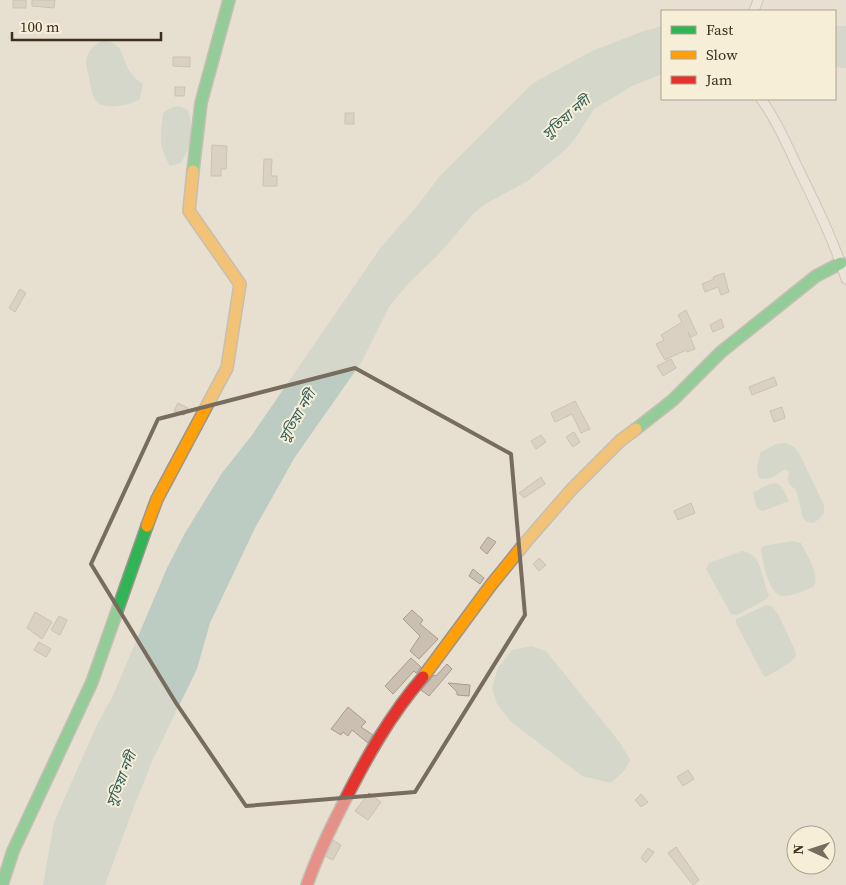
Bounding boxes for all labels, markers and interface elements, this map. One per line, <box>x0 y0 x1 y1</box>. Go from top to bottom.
scale bar <box>12 10 161 42</box>
legend <box>661 10 836 100</box>
text: 100 m <box>20 16 60 37</box>
text: Fast <box>706 19 733 40</box>
text: Slow <box>706 44 738 65</box>
text: Jam <box>705 69 733 90</box>
water label: সুতিয়া নদী <box>538 88 597 144</box>
water label: সুতিয়া নদী <box>274 383 322 446</box>
water label: সুতিয়া নদী <box>101 745 142 810</box>
north arrow <box>786 825 836 875</box>
text: N <box>788 844 808 855</box>

